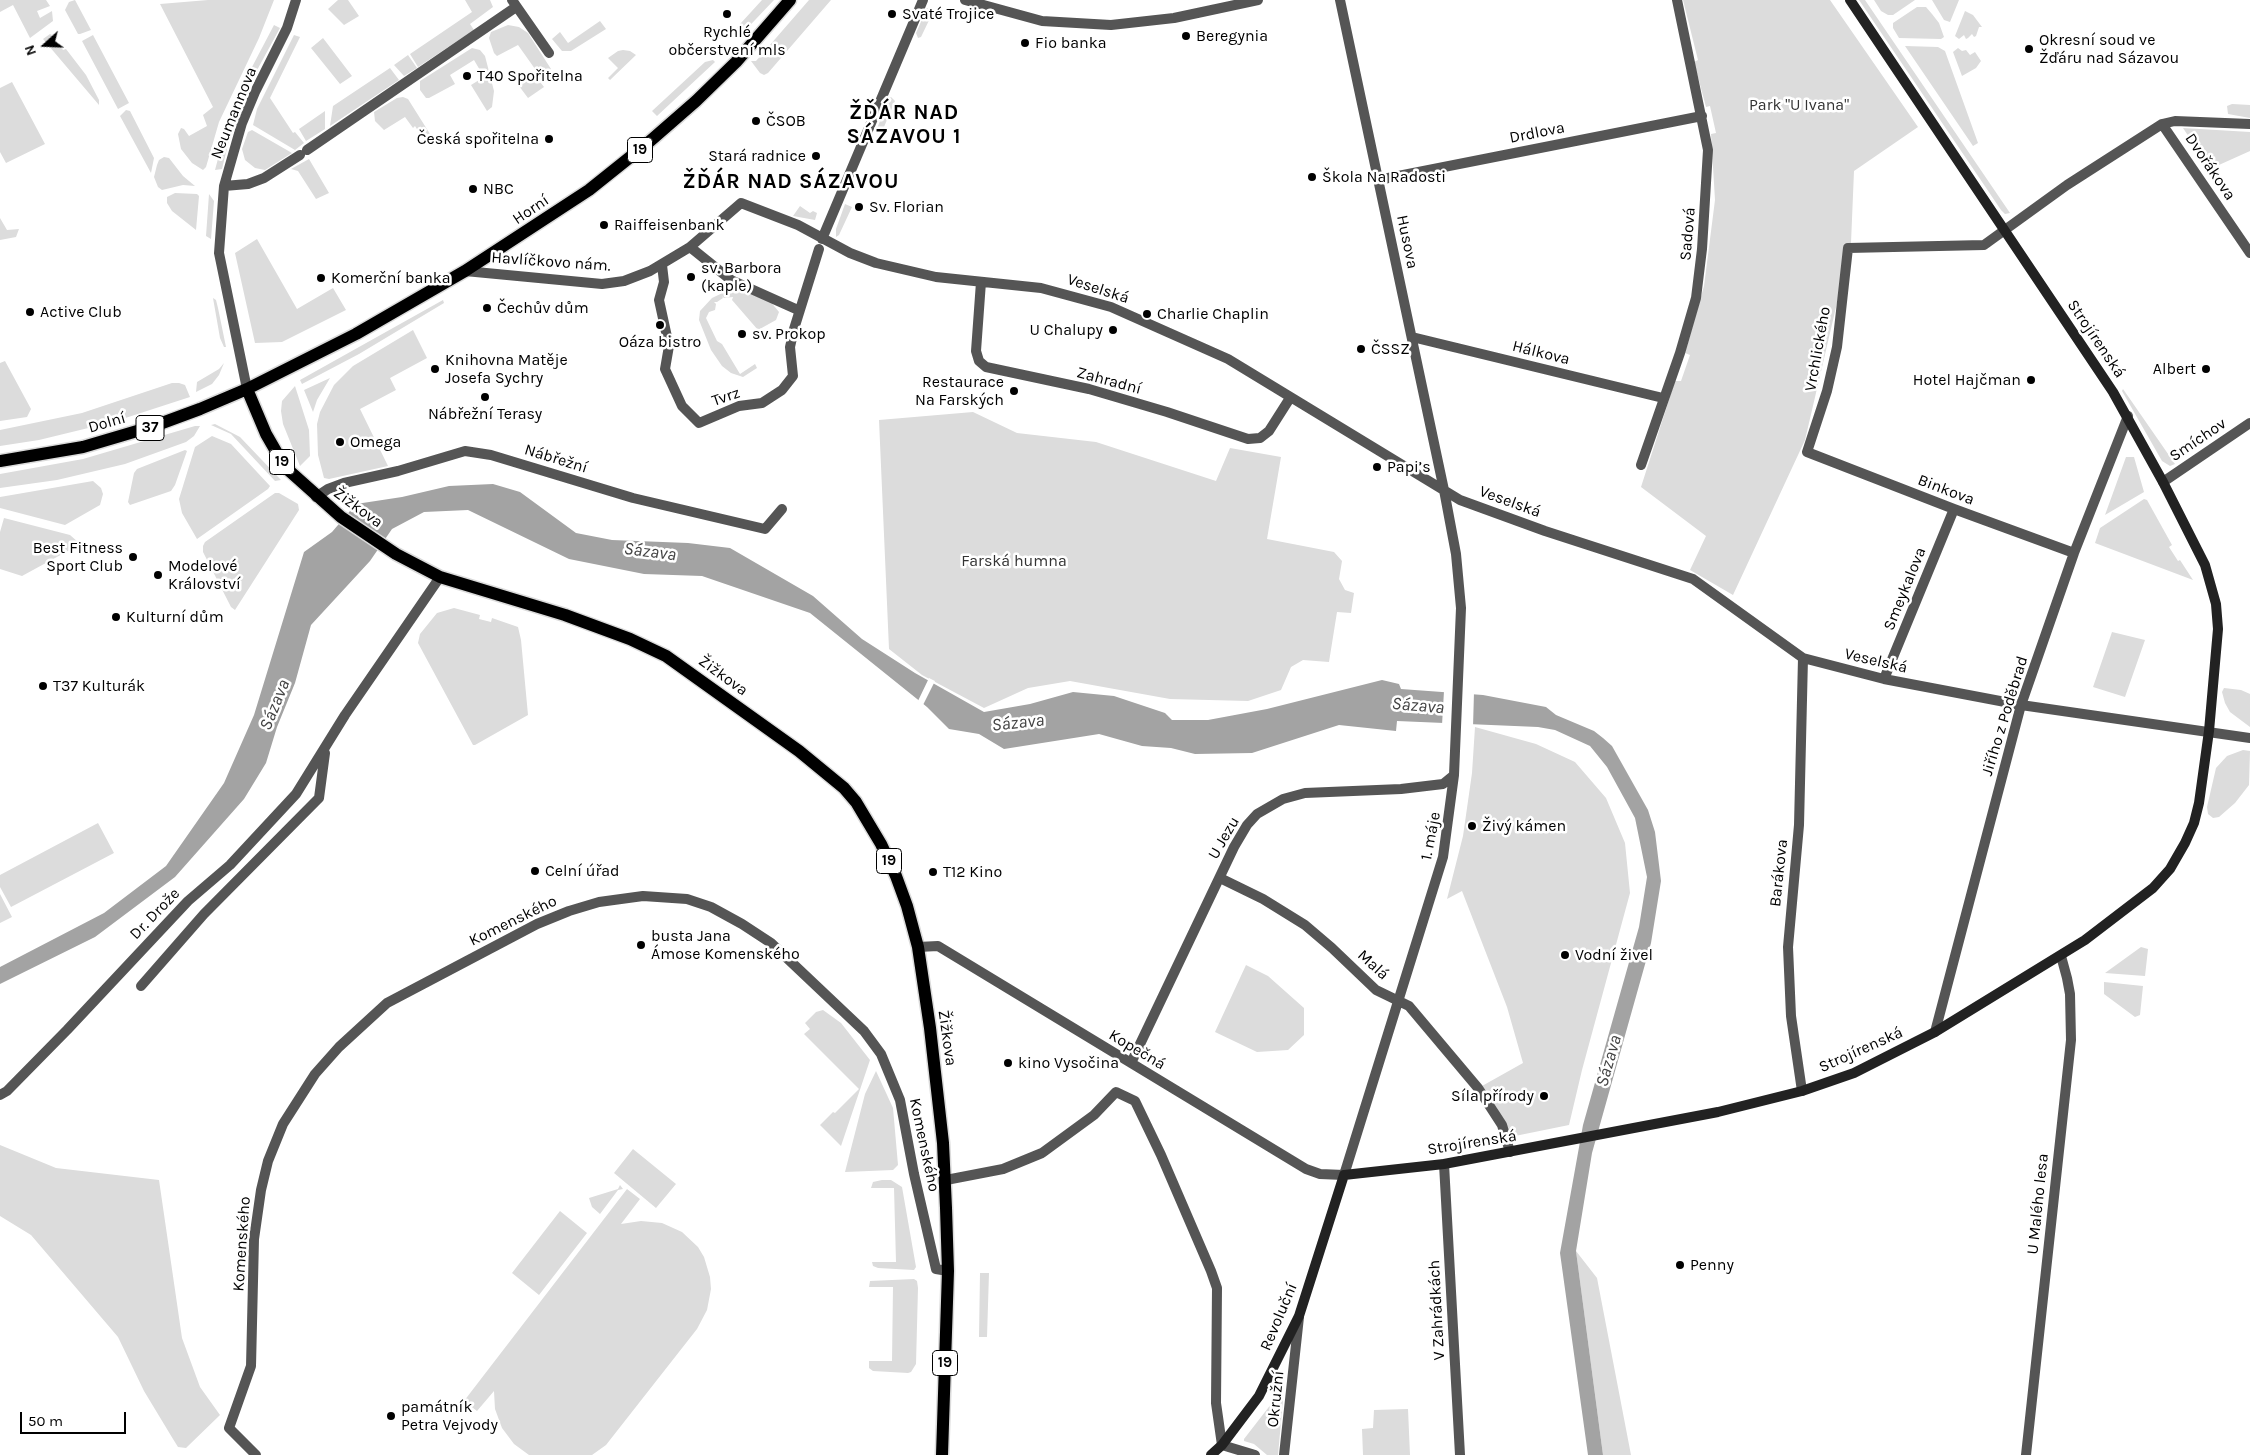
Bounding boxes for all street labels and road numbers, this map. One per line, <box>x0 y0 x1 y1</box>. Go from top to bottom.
street label: Neumannova <box>207 64 261 162</box>
street label: Drdlova <box>1508 118 1566 148</box>
street label: Dvořákova <box>2181 130 2239 204</box>
road number: 19 <box>628 138 652 162</box>
street label: Horní <box>509 191 553 229</box>
street label: Sadová <box>1676 206 1700 262</box>
street label: Husova <box>1392 213 1422 271</box>
street label: Havlíčkovo nám. <box>491 248 611 276</box>
street label: Veselská <box>1065 270 1131 308</box>
street label: Strojírenská <box>2063 296 2129 382</box>
street label: Vrchlického <box>1801 305 1835 393</box>
street label: Hálkova <box>1510 337 1572 369</box>
street label: Zahradní <box>1074 363 1144 399</box>
street label: Tvrz <box>710 383 742 411</box>
street label: Dolní <box>86 409 128 437</box>
street label: Smíchov <box>2166 414 2230 466</box>
road number: 37 <box>136 416 164 440</box>
street label: Nábřežní <box>522 440 590 478</box>
road number: 19 <box>270 450 294 474</box>
street label: Binkova <box>1915 470 1977 510</box>
street label: Veselská <box>1477 482 1543 522</box>
street label: Žižkova <box>330 484 386 532</box>
street label: Smeykalova <box>1880 545 1930 633</box>
street label: Veselská <box>1843 644 1909 678</box>
street label: Žižkova <box>695 652 751 700</box>
street label: Jiřího z Poděbrad <box>1978 654 2032 778</box>
street label: 1. máje <box>1417 810 1445 862</box>
street label: U Jezu <box>1204 813 1244 863</box>
street label: Barákova <box>1766 838 1792 908</box>
road number: 19 <box>876 848 902 874</box>
street label: Dr. Drože <box>126 884 184 944</box>
street label: Komenského <box>466 891 560 951</box>
street label: Malá <box>1353 946 1393 984</box>
street label: Žižkova <box>934 1009 960 1067</box>
street label: Strojírenská <box>1816 1023 1906 1077</box>
street label: Kopečná <box>1105 1026 1169 1074</box>
street label: Komenského <box>905 1096 943 1194</box>
street label: Strojírenská <box>1426 1126 1518 1160</box>
street label: U Malého lesa <box>2023 1153 2053 1255</box>
street label: Komenského <box>229 1196 255 1292</box>
street label: V Zahrádkách <box>1425 1259 1449 1361</box>
street label: Revoluční <box>1256 1280 1302 1354</box>
road number: 19 <box>932 1350 958 1376</box>
street label: Okružní <box>1263 1370 1289 1428</box>

